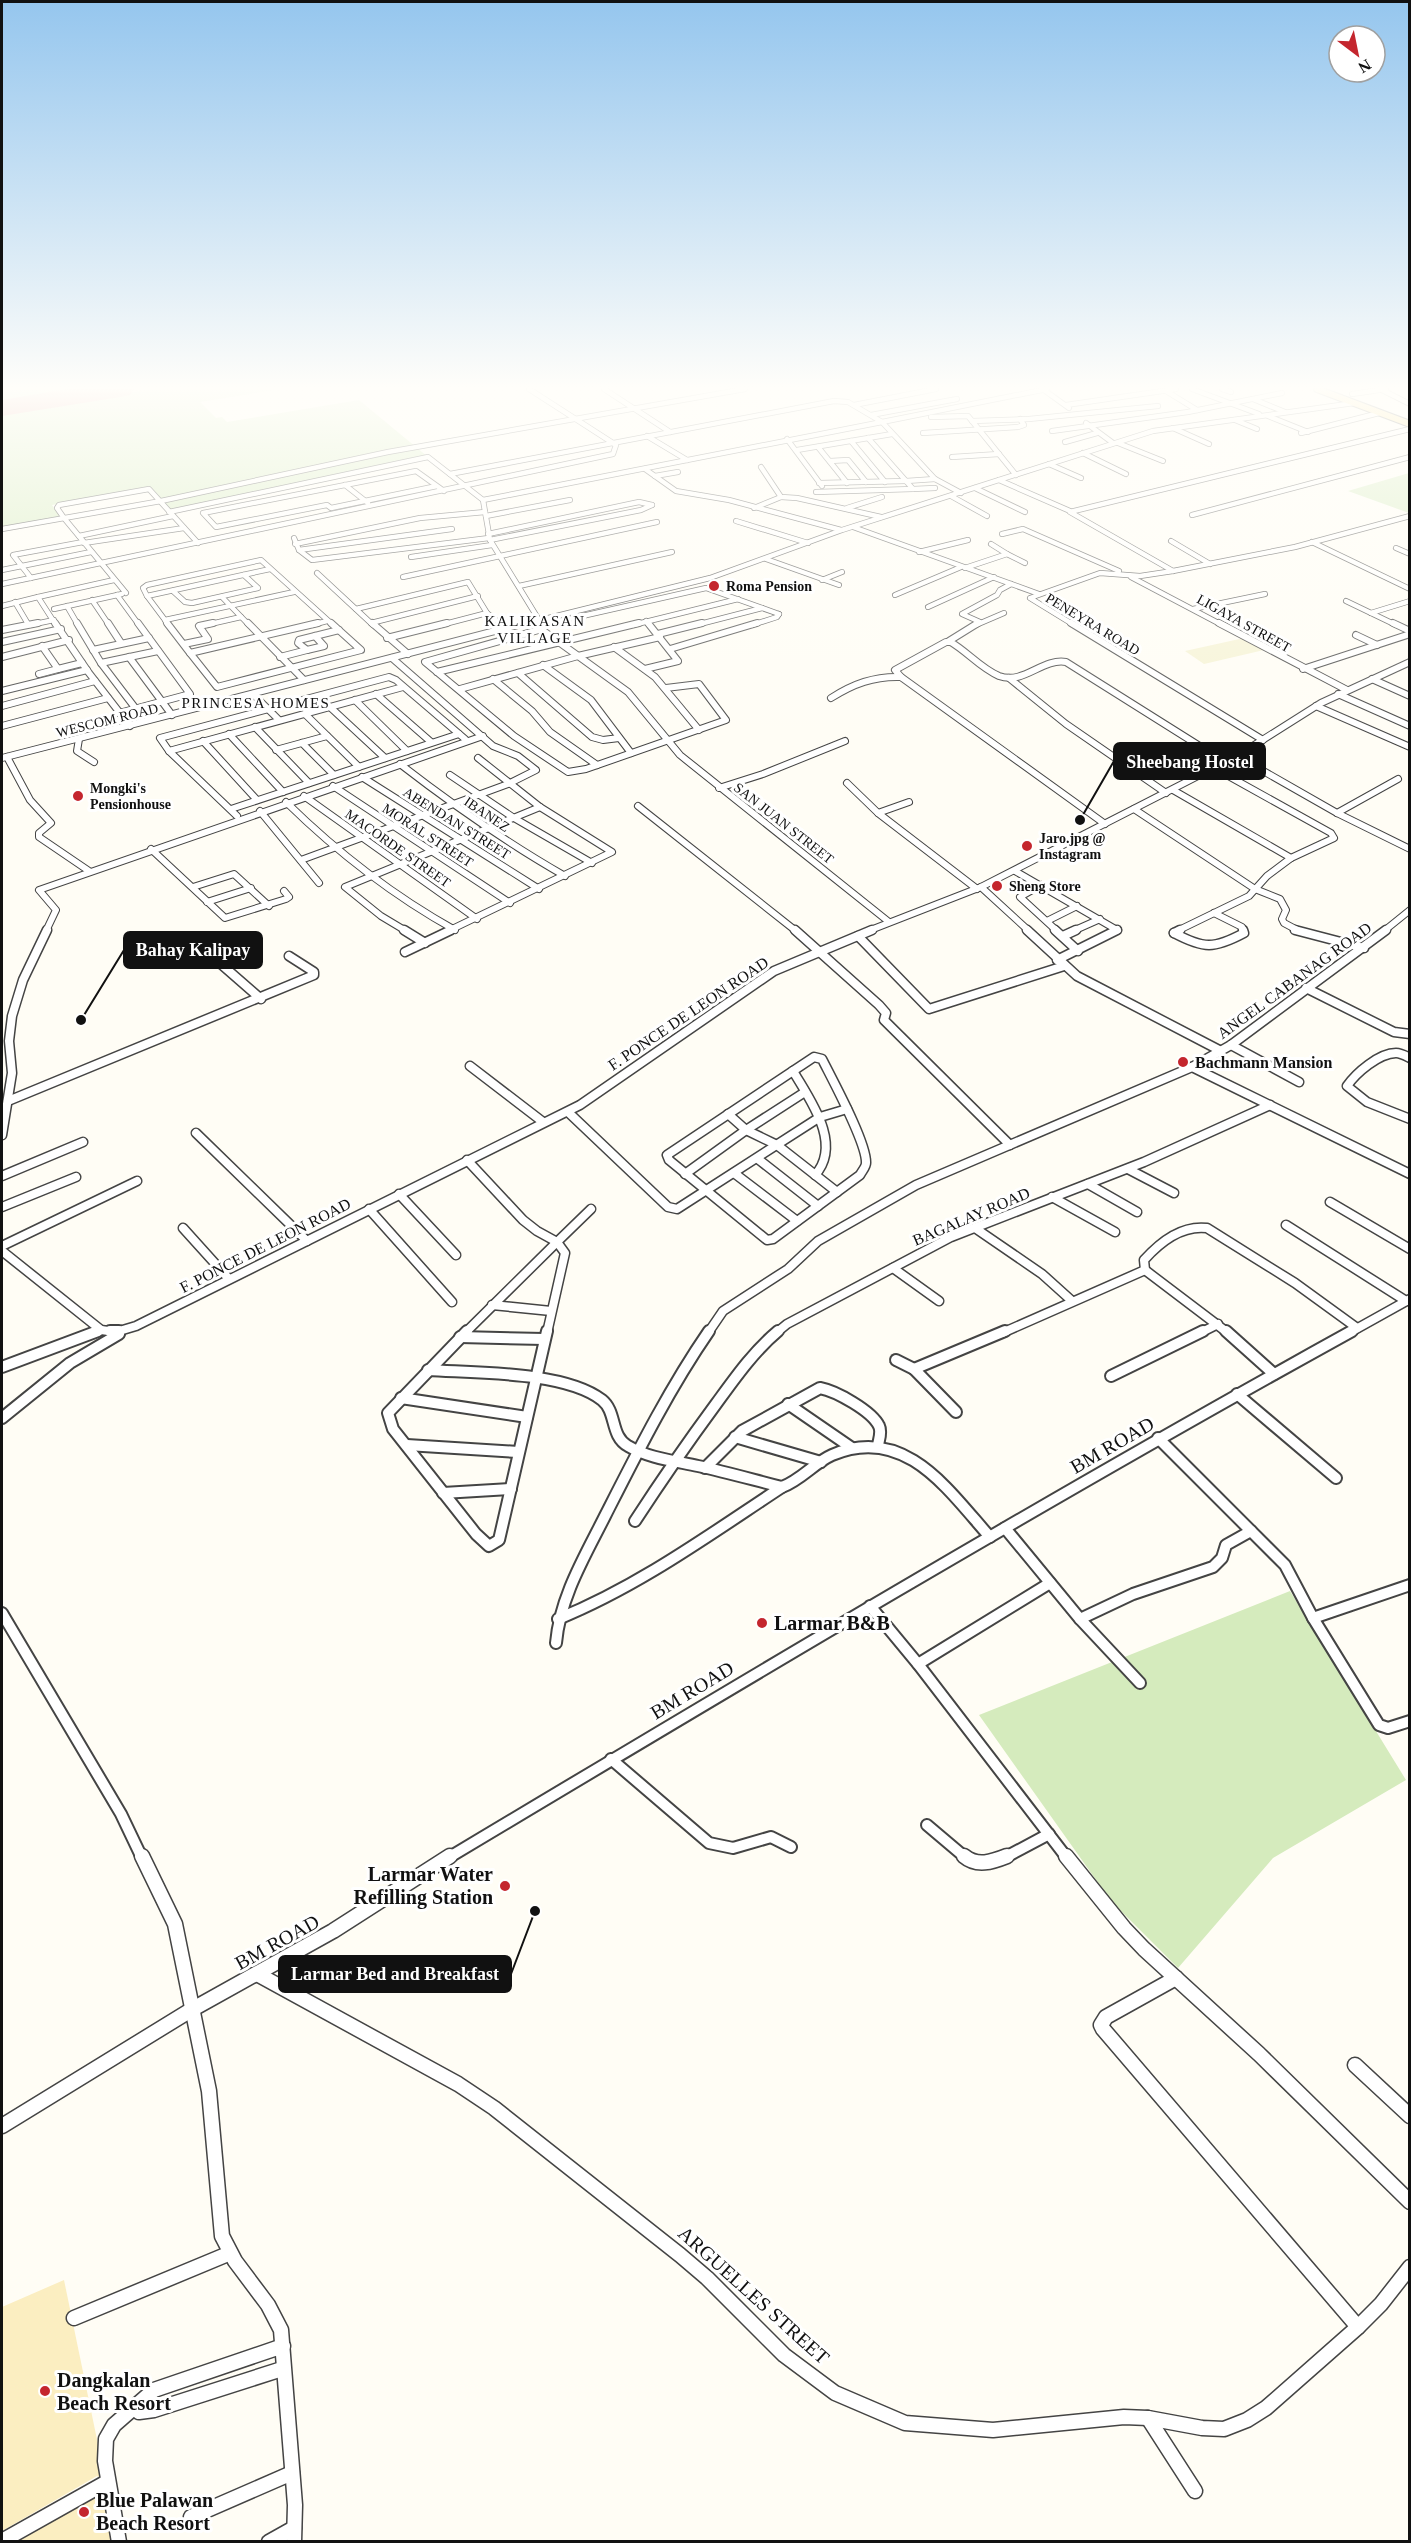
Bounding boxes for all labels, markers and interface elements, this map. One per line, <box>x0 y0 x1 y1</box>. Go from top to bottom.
north arrow <box>1327 24 1387 84</box>
text: N <box>1355 56 1374 77</box>
marker: Roma Pension <box>707 579 721 593</box>
place label: Roma Pension <box>726 579 812 594</box>
street label: PENEYRA ROAD <box>1043 590 1142 658</box>
street label: LIGAYA STREET <box>1194 591 1294 656</box>
district label: KALIKASAN VILLAGE <box>485 613 586 646</box>
district label: PRINCESA HOMES <box>182 695 330 711</box>
street label: WESCOM ROAD <box>55 701 160 740</box>
callout: Sheebang Hostel <box>1114 743 1265 779</box>
text: Sheebang Hostel <box>1126 752 1254 772</box>
street label: SAN JUAN STREET <box>731 780 837 867</box>
place label: Mongki's Pensionhouse <box>90 781 171 812</box>
street label: ABENDAN STREET <box>400 784 513 863</box>
marker: Mongki's Pensionhouse <box>71 789 85 803</box>
street label: IBANEZ <box>461 794 512 835</box>
street label: MORAL STREET <box>380 801 476 871</box>
street label: MACORDE STREET <box>342 806 454 891</box>
place label: Jaro.jpg @ Instagram <box>1039 831 1105 862</box>
marker: Jaro.jpg @ Instagram <box>1020 839 1034 853</box>
marker: Sheng Store <box>990 879 1004 893</box>
place label: Sheng Store <box>1009 879 1081 894</box>
street label: ANGEL CABANAG ROAD <box>1214 919 1375 1042</box>
callout: Bahay Kalipay <box>124 932 262 968</box>
text: Bahay Kalipay <box>136 940 250 960</box>
street label: F. PONCE DE LEON ROAD <box>605 953 772 1073</box>
place label: Bachmann Mansion <box>1195 1054 1332 1071</box>
marker: Bachmann Mansion <box>1176 1055 1190 1069</box>
street label: BAGALAY ROAD <box>910 1184 1032 1249</box>
street label: F. PONCE DE LEON ROAD <box>177 1195 353 1296</box>
street label: BM ROAD <box>1066 1412 1158 1478</box>
place label: Larmar B&B <box>774 1612 890 1634</box>
marker: Larmar B&B <box>755 1616 769 1630</box>
street label: BM ROAD <box>647 1657 737 1723</box>
place label: Larmar Water Refilling Station <box>354 1863 493 1909</box>
marker: Larmar Water Refilling Station <box>498 1879 512 1893</box>
street label: BM ROAD <box>231 1910 323 1974</box>
callout: Larmar Bed and Breakfast <box>279 1956 511 1992</box>
text: Larmar Bed and Breakfast <box>291 1964 499 1984</box>
street label: ARGUELLES STREET <box>674 2222 834 2368</box>
place label: Dangkalan Beach Resort <box>57 2369 171 2414</box>
marker: Dangkalan Beach Resort <box>38 2384 52 2398</box>
place label: Blue Palawan Beach Resort <box>96 2489 213 2534</box>
marker: Blue Palawan Beach Resort <box>77 2505 91 2519</box>

